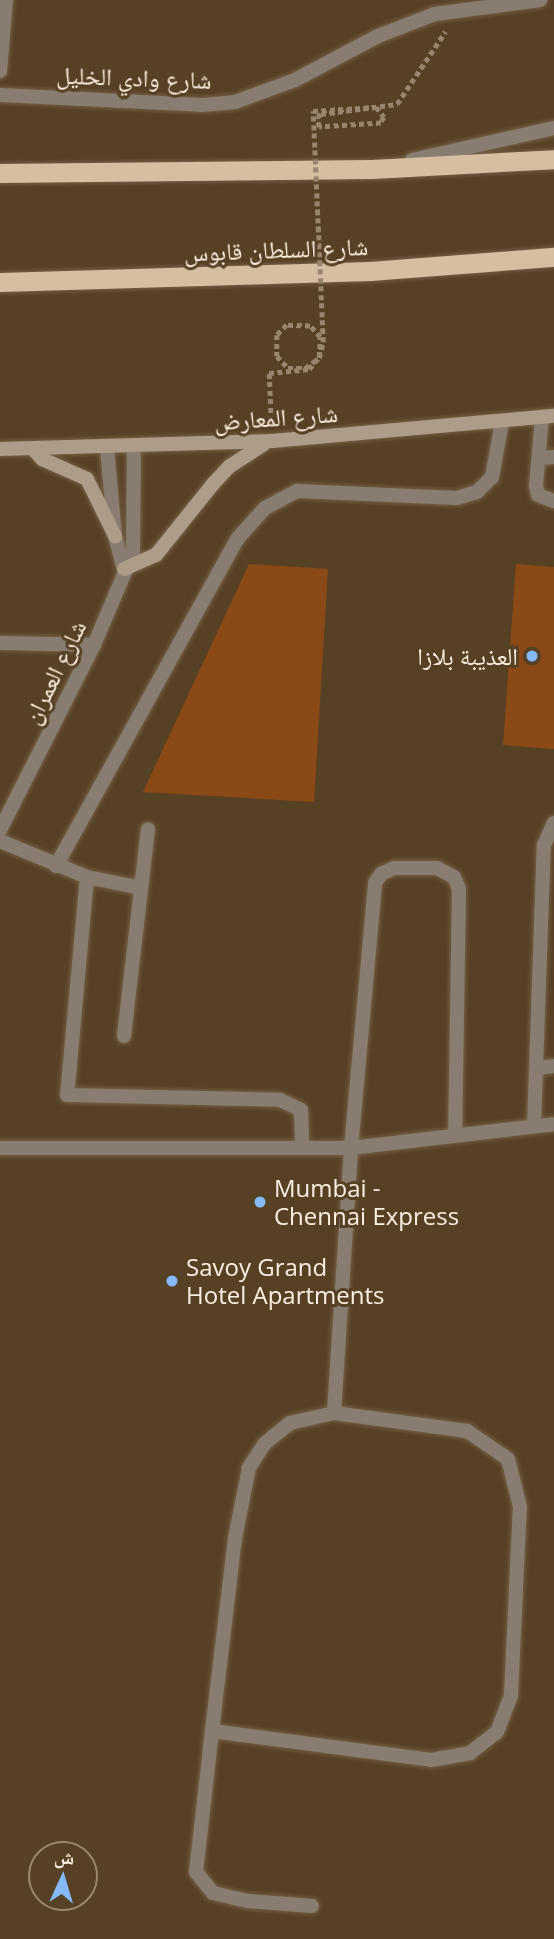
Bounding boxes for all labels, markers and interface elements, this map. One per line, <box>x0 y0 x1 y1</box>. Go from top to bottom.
street label: شارع وادي الخليل <box>56 60 212 94</box>
street label: شارع السلطان قابوس <box>183 231 369 267</box>
street label: شارع المعارض <box>213 398 339 436</box>
street label: شارع العمران <box>17 615 91 729</box>
place label: العذيبة بلازا <box>417 642 518 670</box>
marker: العذيبة بلازا <box>524 648 540 664</box>
place label: Mumbai - Chennai Express <box>274 1174 459 1230</box>
marker: Mumbai - Chennai Express <box>252 1194 268 1210</box>
place label: Savoy Grand Hotel Apartments <box>186 1253 384 1309</box>
marker: Savoy Grand Hotel Apartments <box>164 1273 180 1289</box>
north arrow <box>28 1841 98 1911</box>
text: ش <box>53 1843 75 1871</box>

